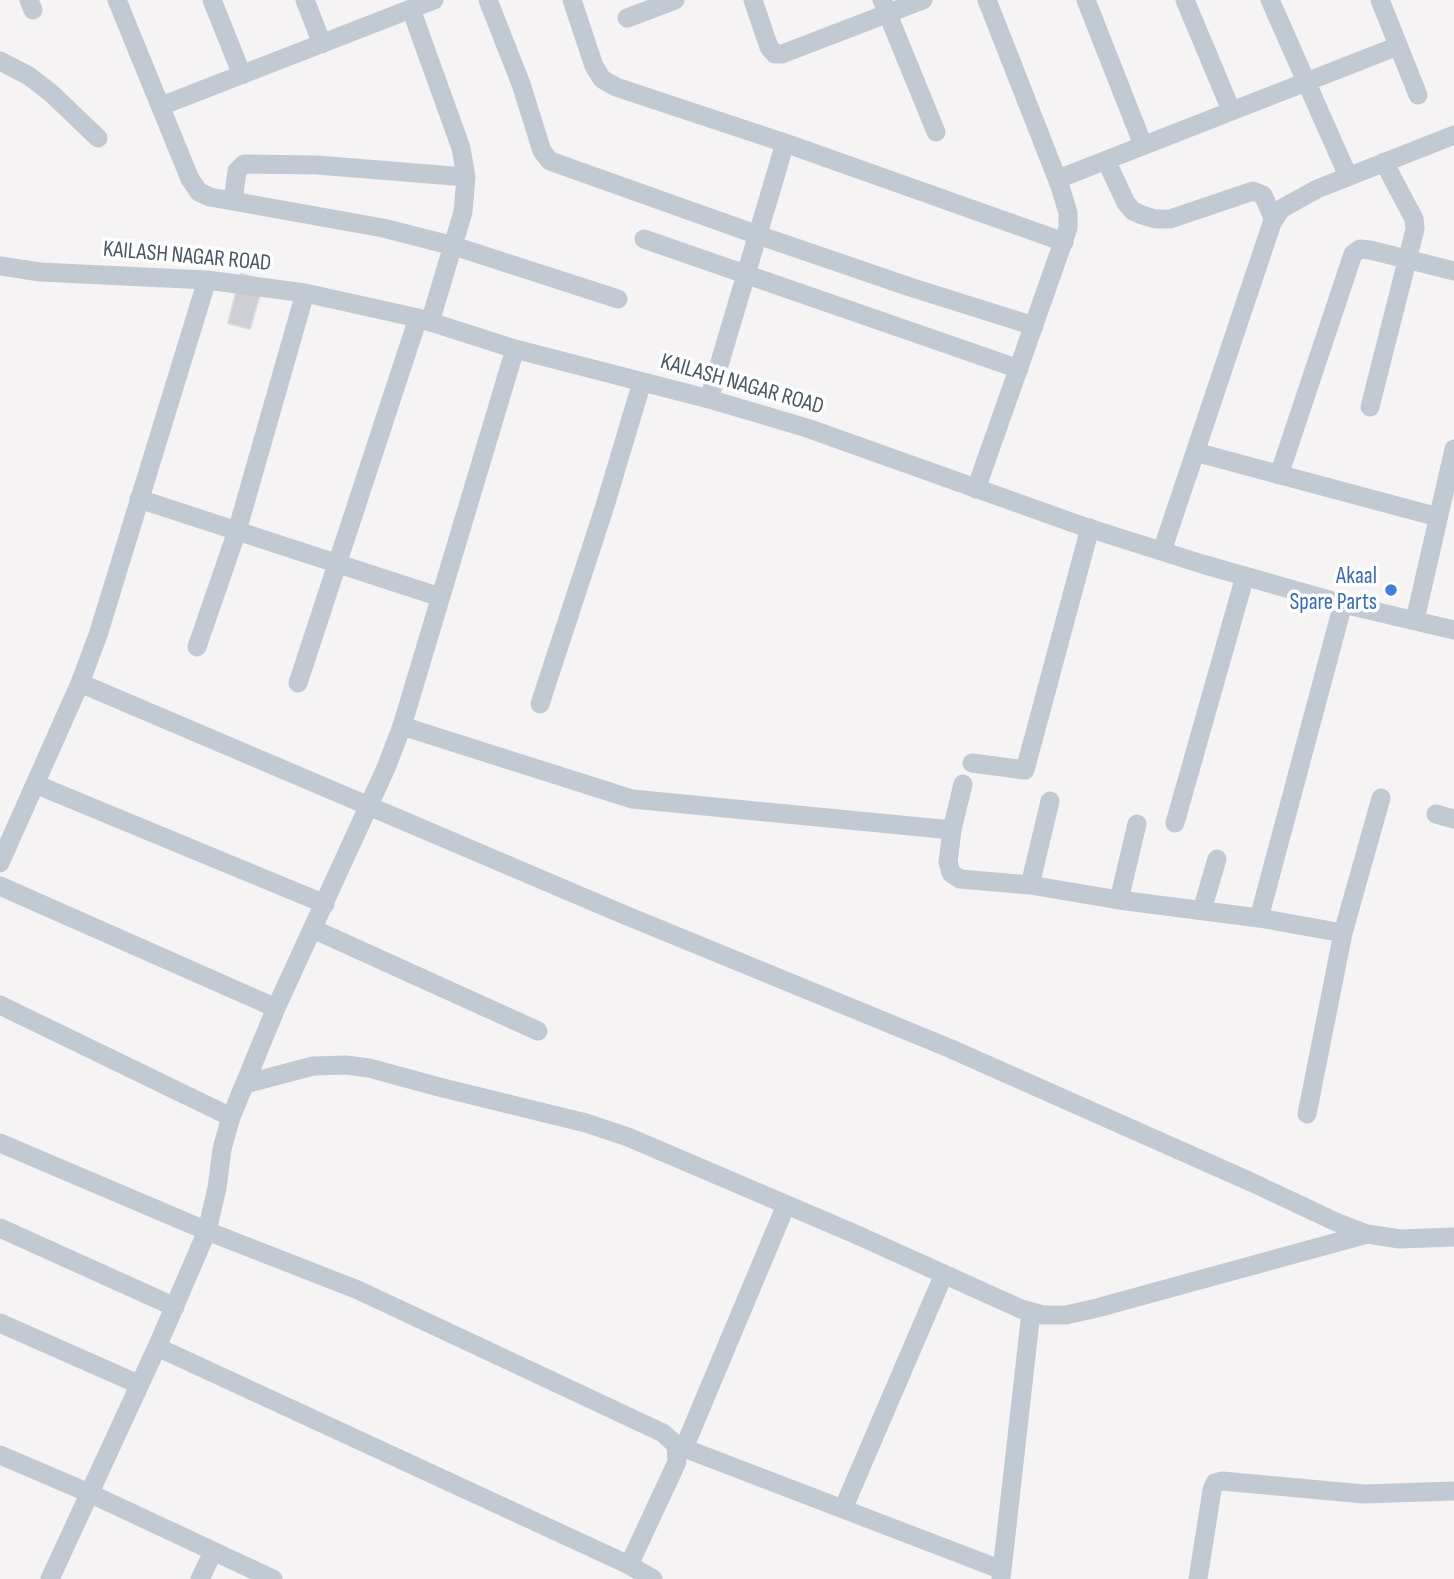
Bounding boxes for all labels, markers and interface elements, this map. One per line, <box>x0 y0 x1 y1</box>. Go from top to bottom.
street label: KAILASH NAGAR ROAD <box>102 236 272 278</box>
street label: KAILASH NAGAR ROAD <box>657 348 827 422</box>
place label: Akaal Spare Parts <box>1289 563 1377 617</box>
marker: Akaal Spare Parts <box>1383 582 1399 598</box>

